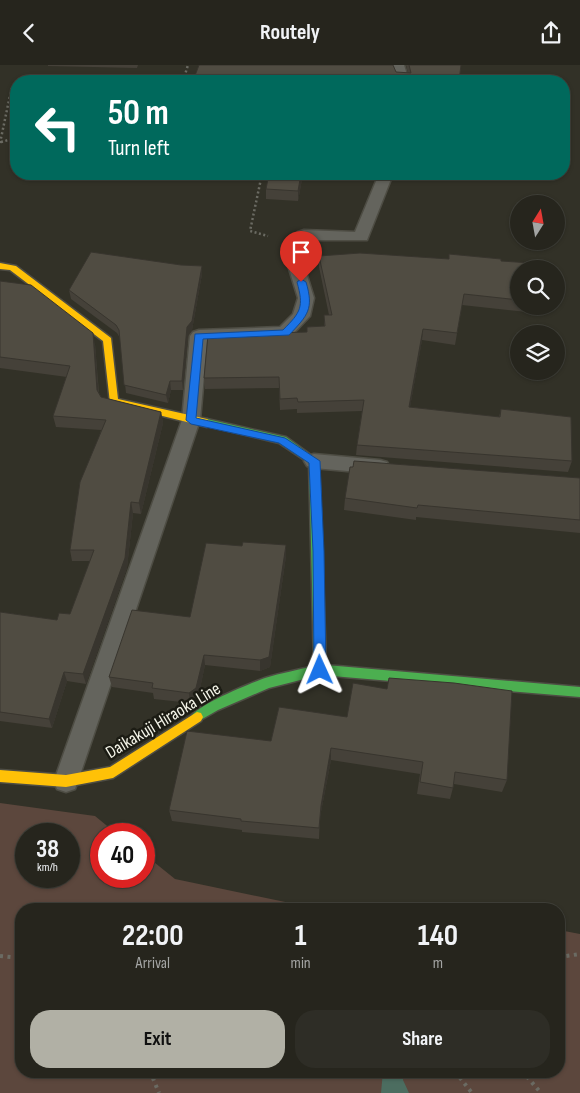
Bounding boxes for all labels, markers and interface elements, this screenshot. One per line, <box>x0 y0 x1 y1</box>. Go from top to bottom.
icon: back <box>15 19 43 47</box>
text: Routely <box>260 19 320 46</box>
icon: share <box>537 19 565 47</box>
text: 50 m <box>108 92 169 135</box>
icon: left <box>25 95 90 160</box>
text: Turn left <box>108 135 170 162</box>
north arrow <box>510 195 565 250</box>
map controls <box>510 195 565 380</box>
pin <box>280 231 322 282</box>
icon: arrive <box>287 238 315 266</box>
button: search <box>510 260 565 315</box>
button: layers <box>510 325 565 380</box>
position arrow <box>293 643 345 695</box>
street label: Daikakuji Hiraoka Line <box>102 678 224 763</box>
speed limit sign: 40 <box>90 823 155 888</box>
text: 38 <box>36 834 59 865</box>
text: km/h <box>37 860 58 875</box>
text: 22:00 <box>122 918 184 954</box>
text: 1 <box>295 918 307 954</box>
text: 140 <box>418 918 458 954</box>
text: Arrival <box>136 954 170 973</box>
text: min <box>291 954 311 973</box>
text: m <box>433 954 443 973</box>
button: Exit <box>30 1010 285 1068</box>
button: Share <box>295 1010 550 1068</box>

